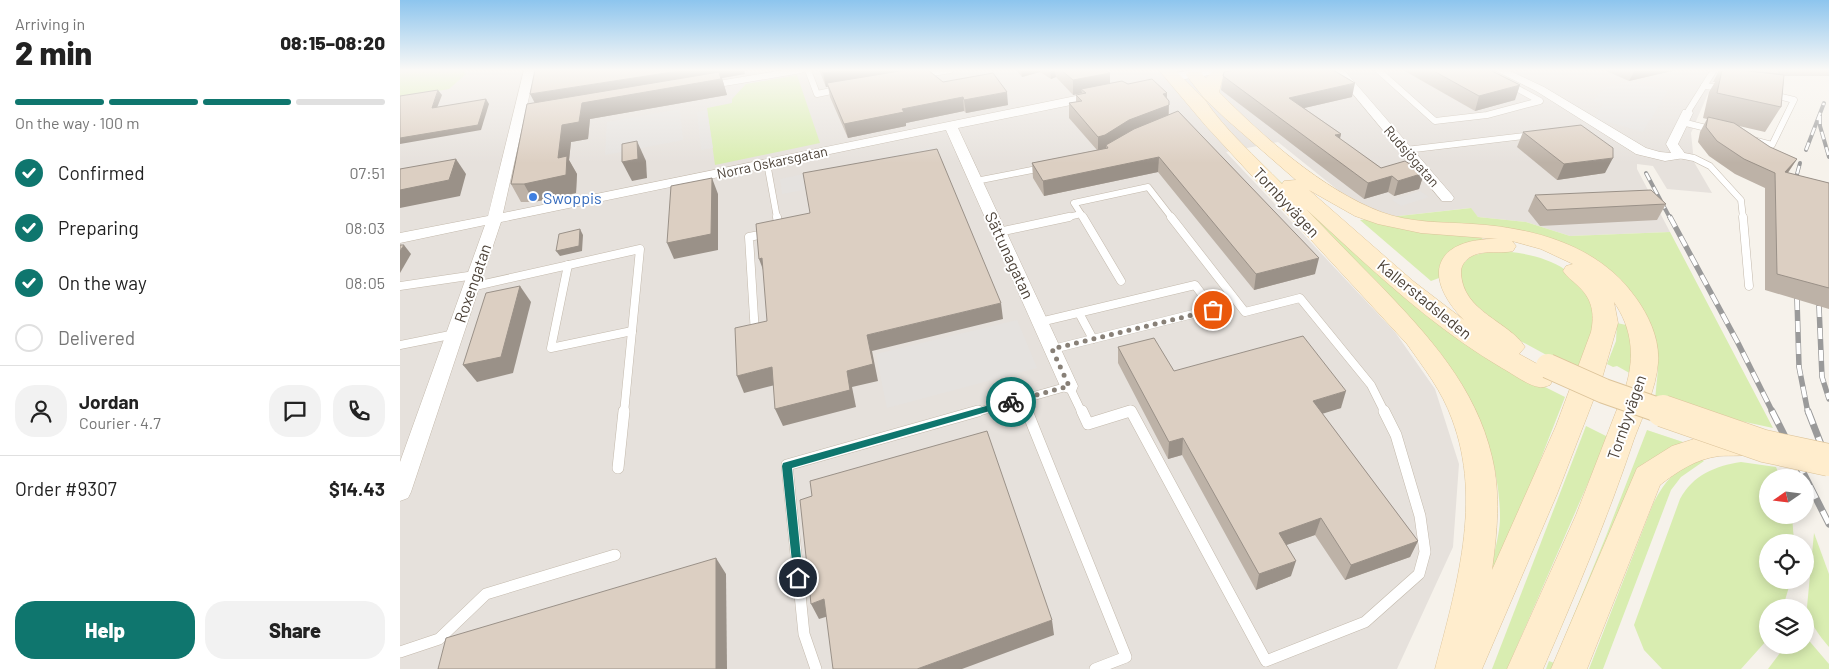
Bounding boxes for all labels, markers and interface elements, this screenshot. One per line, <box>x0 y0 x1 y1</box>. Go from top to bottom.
text: Arriving in <box>15 14 85 33</box>
text: 08:15–08:20 <box>280 31 385 54</box>
text: 2 min <box>15 33 92 71</box>
text: On the way · 100 m <box>15 113 140 132</box>
street label: Rudsjögatan <box>1381 122 1443 190</box>
street label: Norra Oskarsgatan <box>715 142 829 182</box>
icon: check <box>15 159 43 187</box>
text: Confirmed <box>58 161 145 184</box>
text: 07:51 <box>350 163 385 182</box>
street label: Tornbyvägen <box>1250 163 1324 241</box>
place label: Swoppis <box>543 188 602 207</box>
marker: Swoppis <box>527 191 539 203</box>
street label: Sättunagatan <box>982 208 1038 302</box>
icon: check <box>15 214 43 242</box>
text: Preparing <box>58 216 139 239</box>
text: 08:03 <box>345 218 385 237</box>
street label: Roxengatan <box>450 241 494 325</box>
street label: Kallerstadsleden <box>1374 255 1476 343</box>
icon: check <box>15 269 43 297</box>
text: On the way <box>58 271 147 294</box>
text: 08:05 <box>345 273 385 292</box>
pin <box>1192 289 1234 331</box>
icon: bag <box>1199 296 1227 324</box>
text: Delivered <box>58 326 135 349</box>
street label: Tornbyvägen <box>1603 372 1649 462</box>
courier <box>986 377 1036 427</box>
button: person <box>15 385 67 437</box>
button: chat <box>269 385 321 437</box>
button: phone <box>333 385 385 437</box>
icon: bike <box>997 388 1025 416</box>
text: Jordan <box>79 390 139 413</box>
text: Courier · 4.7 <box>79 413 161 432</box>
north arrow <box>1759 469 1814 524</box>
map controls <box>1759 469 1814 654</box>
text: Order #9307 <box>15 477 117 500</box>
text: $14.43 <box>329 477 385 500</box>
button: locate <box>1759 534 1814 589</box>
pin <box>777 557 819 599</box>
icon: home <box>784 564 812 592</box>
button: layers <box>1759 599 1814 654</box>
button: Help <box>15 601 195 659</box>
button: Share <box>205 601 385 659</box>

